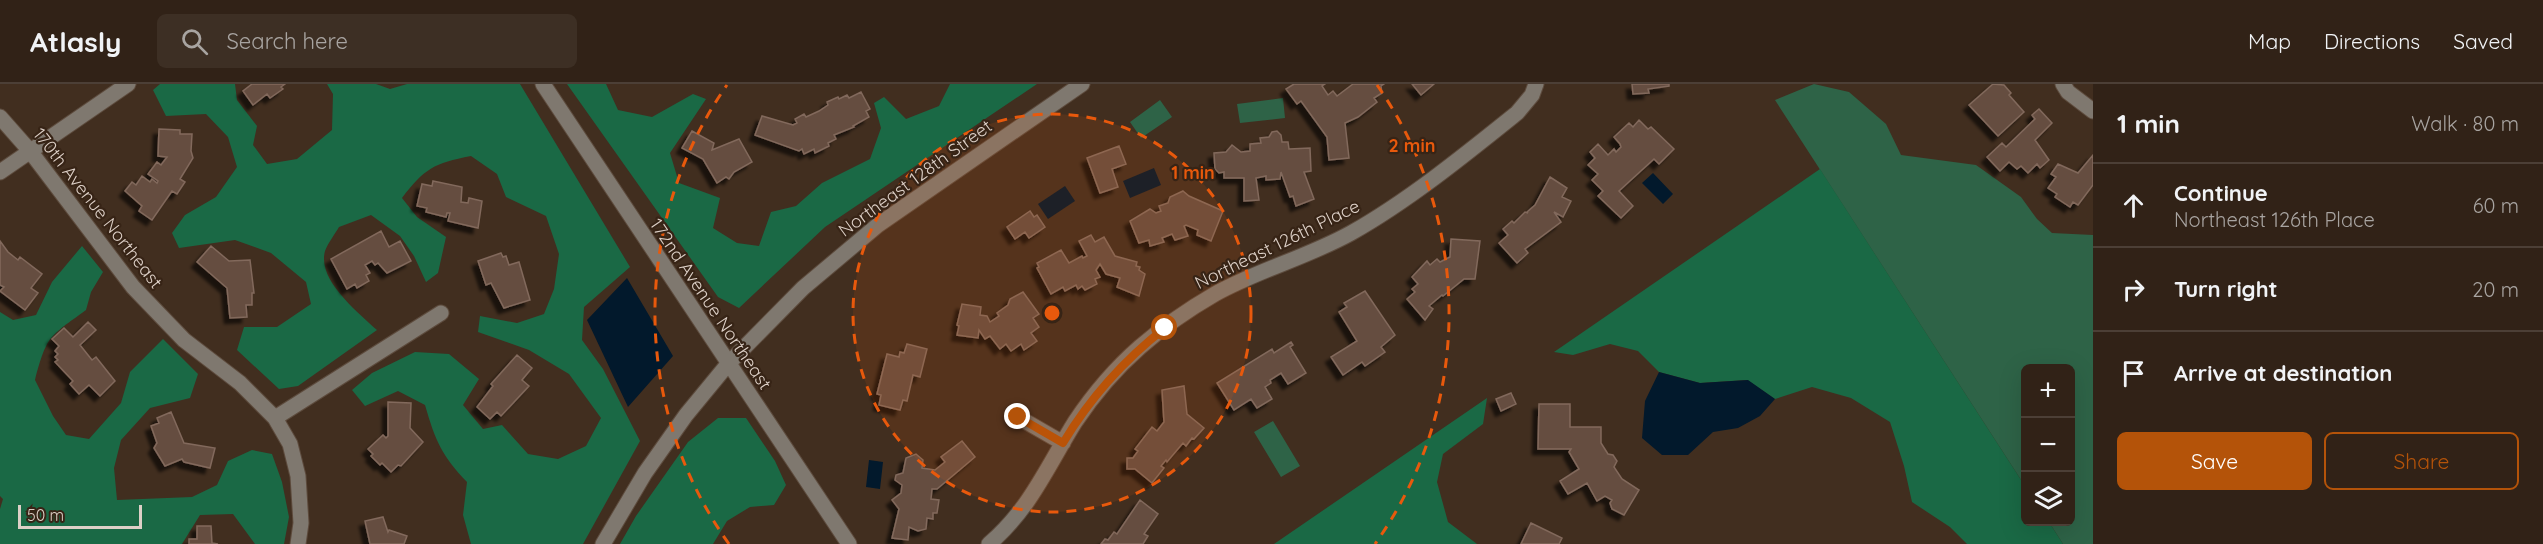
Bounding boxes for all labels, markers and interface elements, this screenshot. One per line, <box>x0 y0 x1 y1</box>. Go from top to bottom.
search box <box>157 14 577 68</box>
text: Atlasly <box>30 24 121 59</box>
icon: search <box>178 25 211 58</box>
text: Search here <box>226 27 348 55</box>
text: Map <box>2248 28 2291 54</box>
text: Directions <box>2324 28 2420 54</box>
text: Saved <box>2453 28 2513 54</box>
text: 1 min <box>2117 107 2180 140</box>
text: Walk · 80 m <box>2411 111 2519 136</box>
street label: Northeast 128th Street <box>834 114 996 242</box>
street label: 170th Avenue Northeast <box>28 123 168 293</box>
text: 2 min <box>1389 134 1435 157</box>
text: 1 min <box>1171 161 1215 184</box>
text: Continue <box>2174 179 2268 207</box>
icon: ahead <box>2117 189 2150 222</box>
text: 60 m <box>2473 193 2519 218</box>
street label: Northeast 126th Place <box>1191 194 1363 294</box>
text: Northeast 126th Place <box>2174 207 2375 232</box>
street label: 172nd Avenue Northeast <box>645 214 777 394</box>
icon: right <box>2117 273 2150 306</box>
text: Turn right <box>2174 275 2278 303</box>
text: 20 m <box>2472 277 2519 302</box>
centre of rings <box>1042 303 1062 323</box>
route start <box>1151 314 1177 340</box>
icon: arrive <box>2117 357 2150 390</box>
text: Arrive at destination <box>2174 359 2392 387</box>
map controls <box>2021 364 2075 526</box>
button: + <box>2021 364 2075 418</box>
route end <box>1004 403 1030 429</box>
button: − <box>2021 418 2075 472</box>
button: Save <box>2117 432 2312 490</box>
button: Share <box>2324 432 2519 490</box>
button: layers <box>2021 472 2075 526</box>
scale bar <box>18 502 142 530</box>
text: 50 m <box>27 505 64 525</box>

